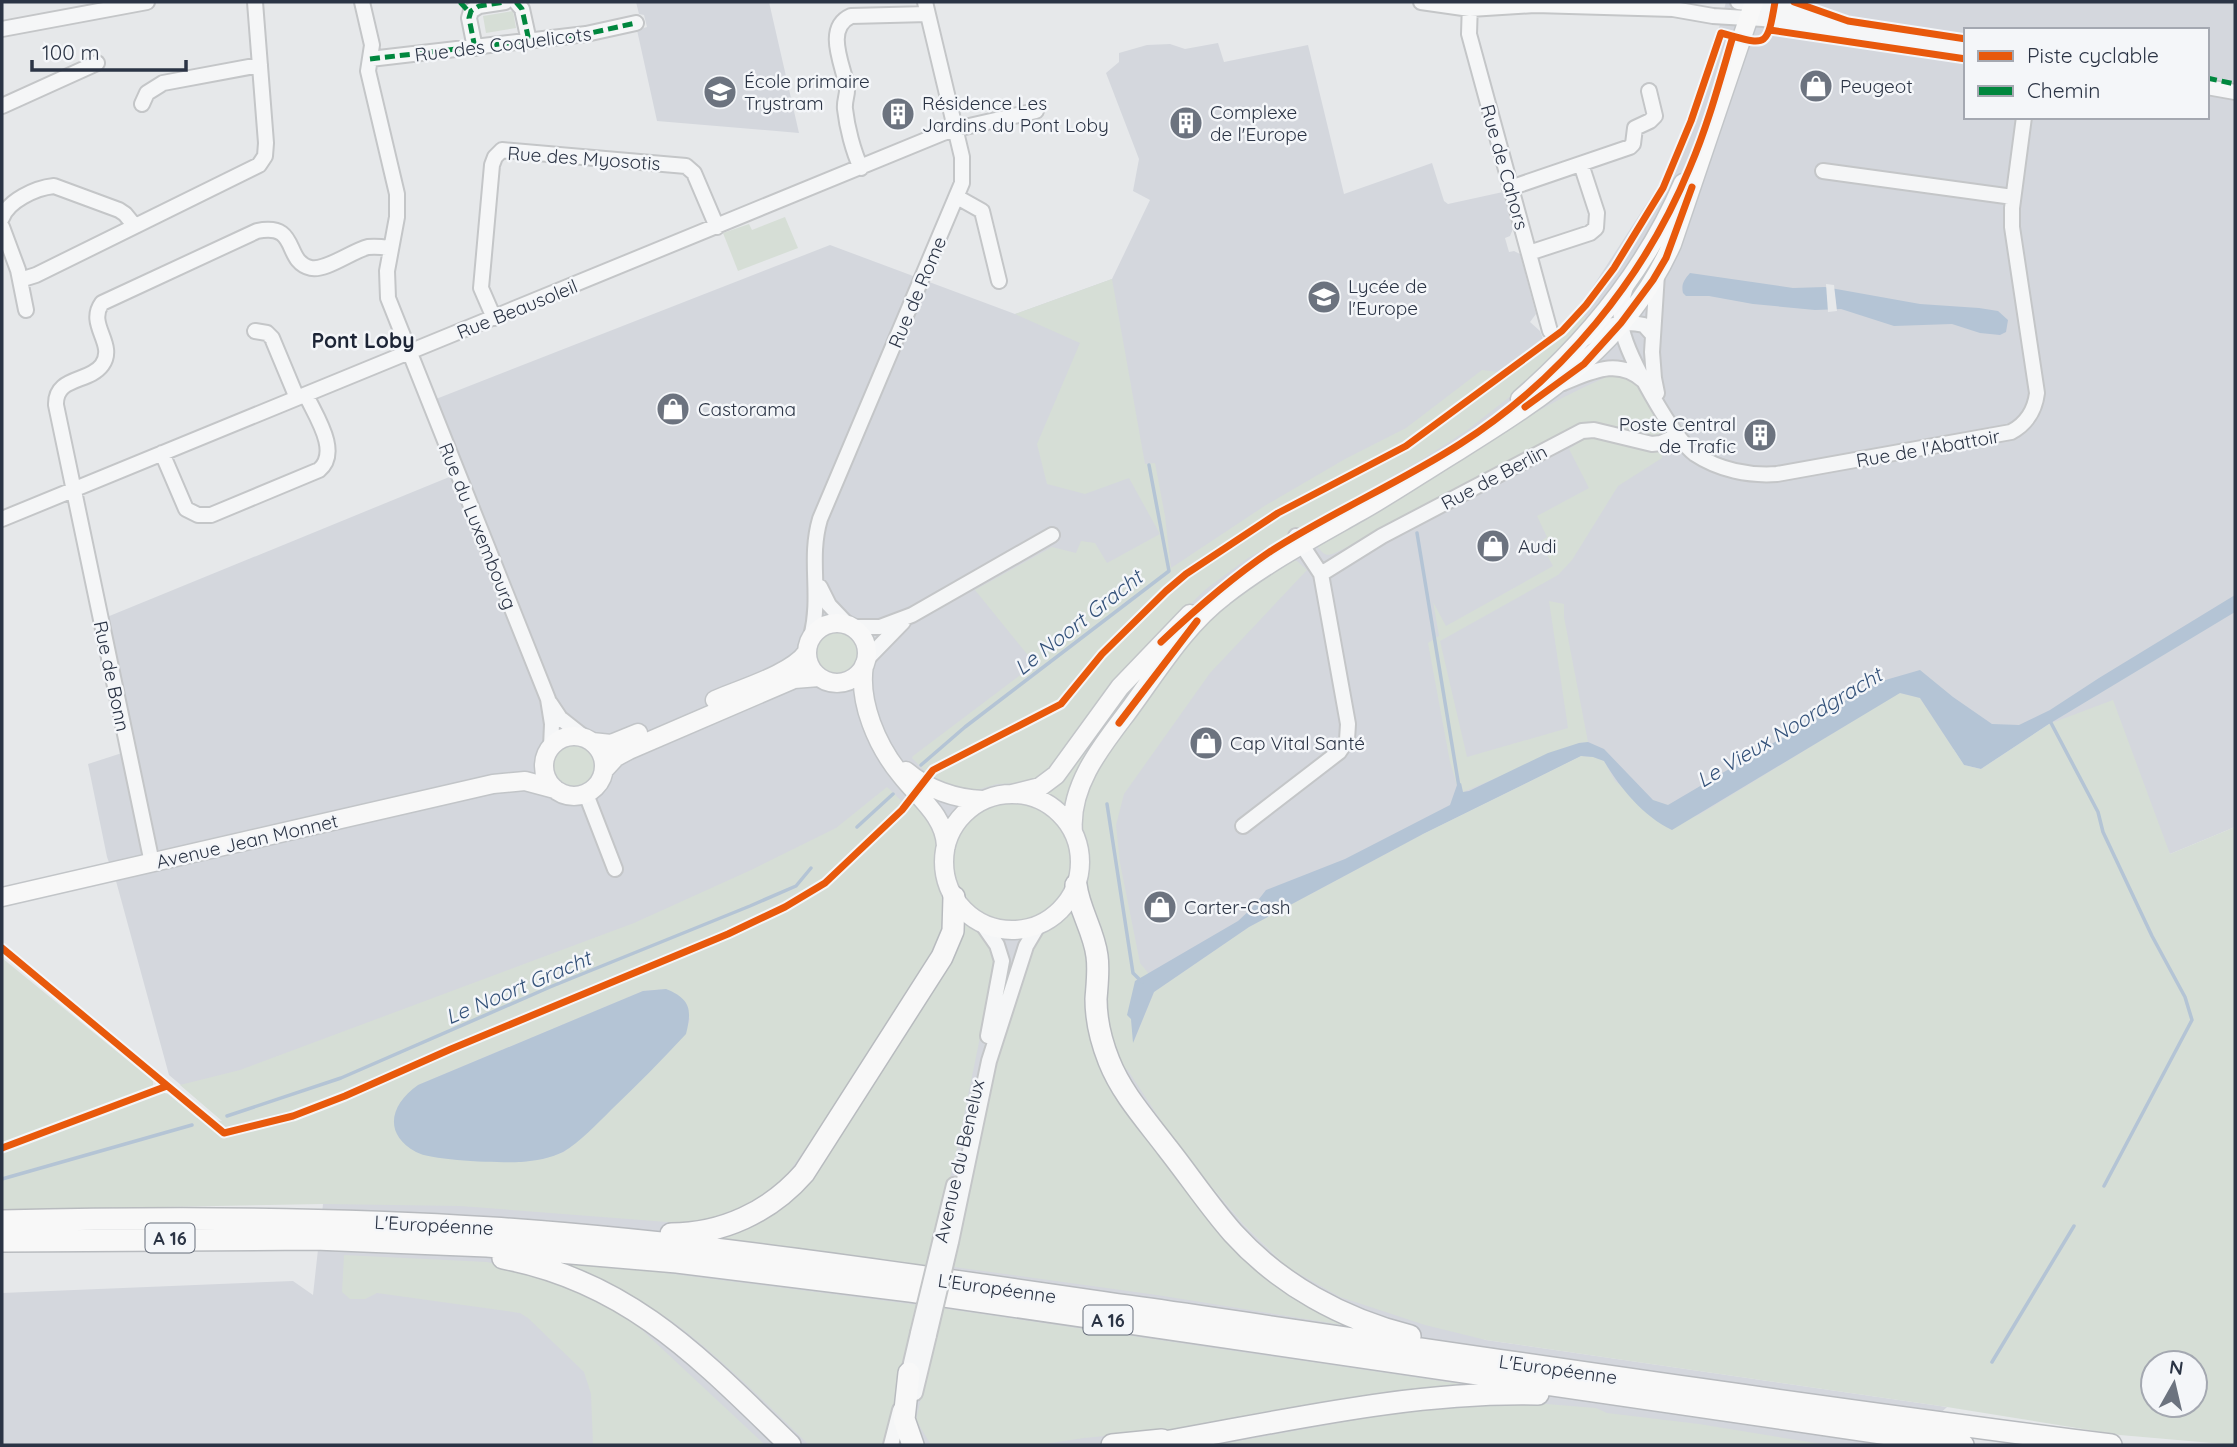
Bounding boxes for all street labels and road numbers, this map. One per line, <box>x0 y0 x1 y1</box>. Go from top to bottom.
street label: Rue des Coquelicots <box>413 21 593 67</box>
street label: Rue de Cahors <box>1476 102 1534 232</box>
street label: Rue des Myosotis <box>507 141 661 175</box>
street label: Rue de Rome <box>883 233 951 351</box>
street label: Rue Beausoleil <box>453 274 581 344</box>
street label: Rue de l'Abattoir <box>1854 423 2003 472</box>
street label: Rue du Luxembourg <box>434 439 522 613</box>
street label: Rue de Berlin <box>1437 439 1551 515</box>
street label: Rue de Bonn <box>89 618 135 734</box>
street label: Avenue Jean Monnet <box>154 808 340 874</box>
street label: Avenue du Benelux <box>929 1077 989 1245</box>
street label: L'Européenne <box>374 1210 494 1240</box>
road number: A 16 <box>146 1224 194 1252</box>
street label: L'Européenne <box>936 1268 1058 1308</box>
road number: A 16 <box>1084 1306 1132 1335</box>
street label: L'Européenne <box>1497 1349 1619 1389</box>

